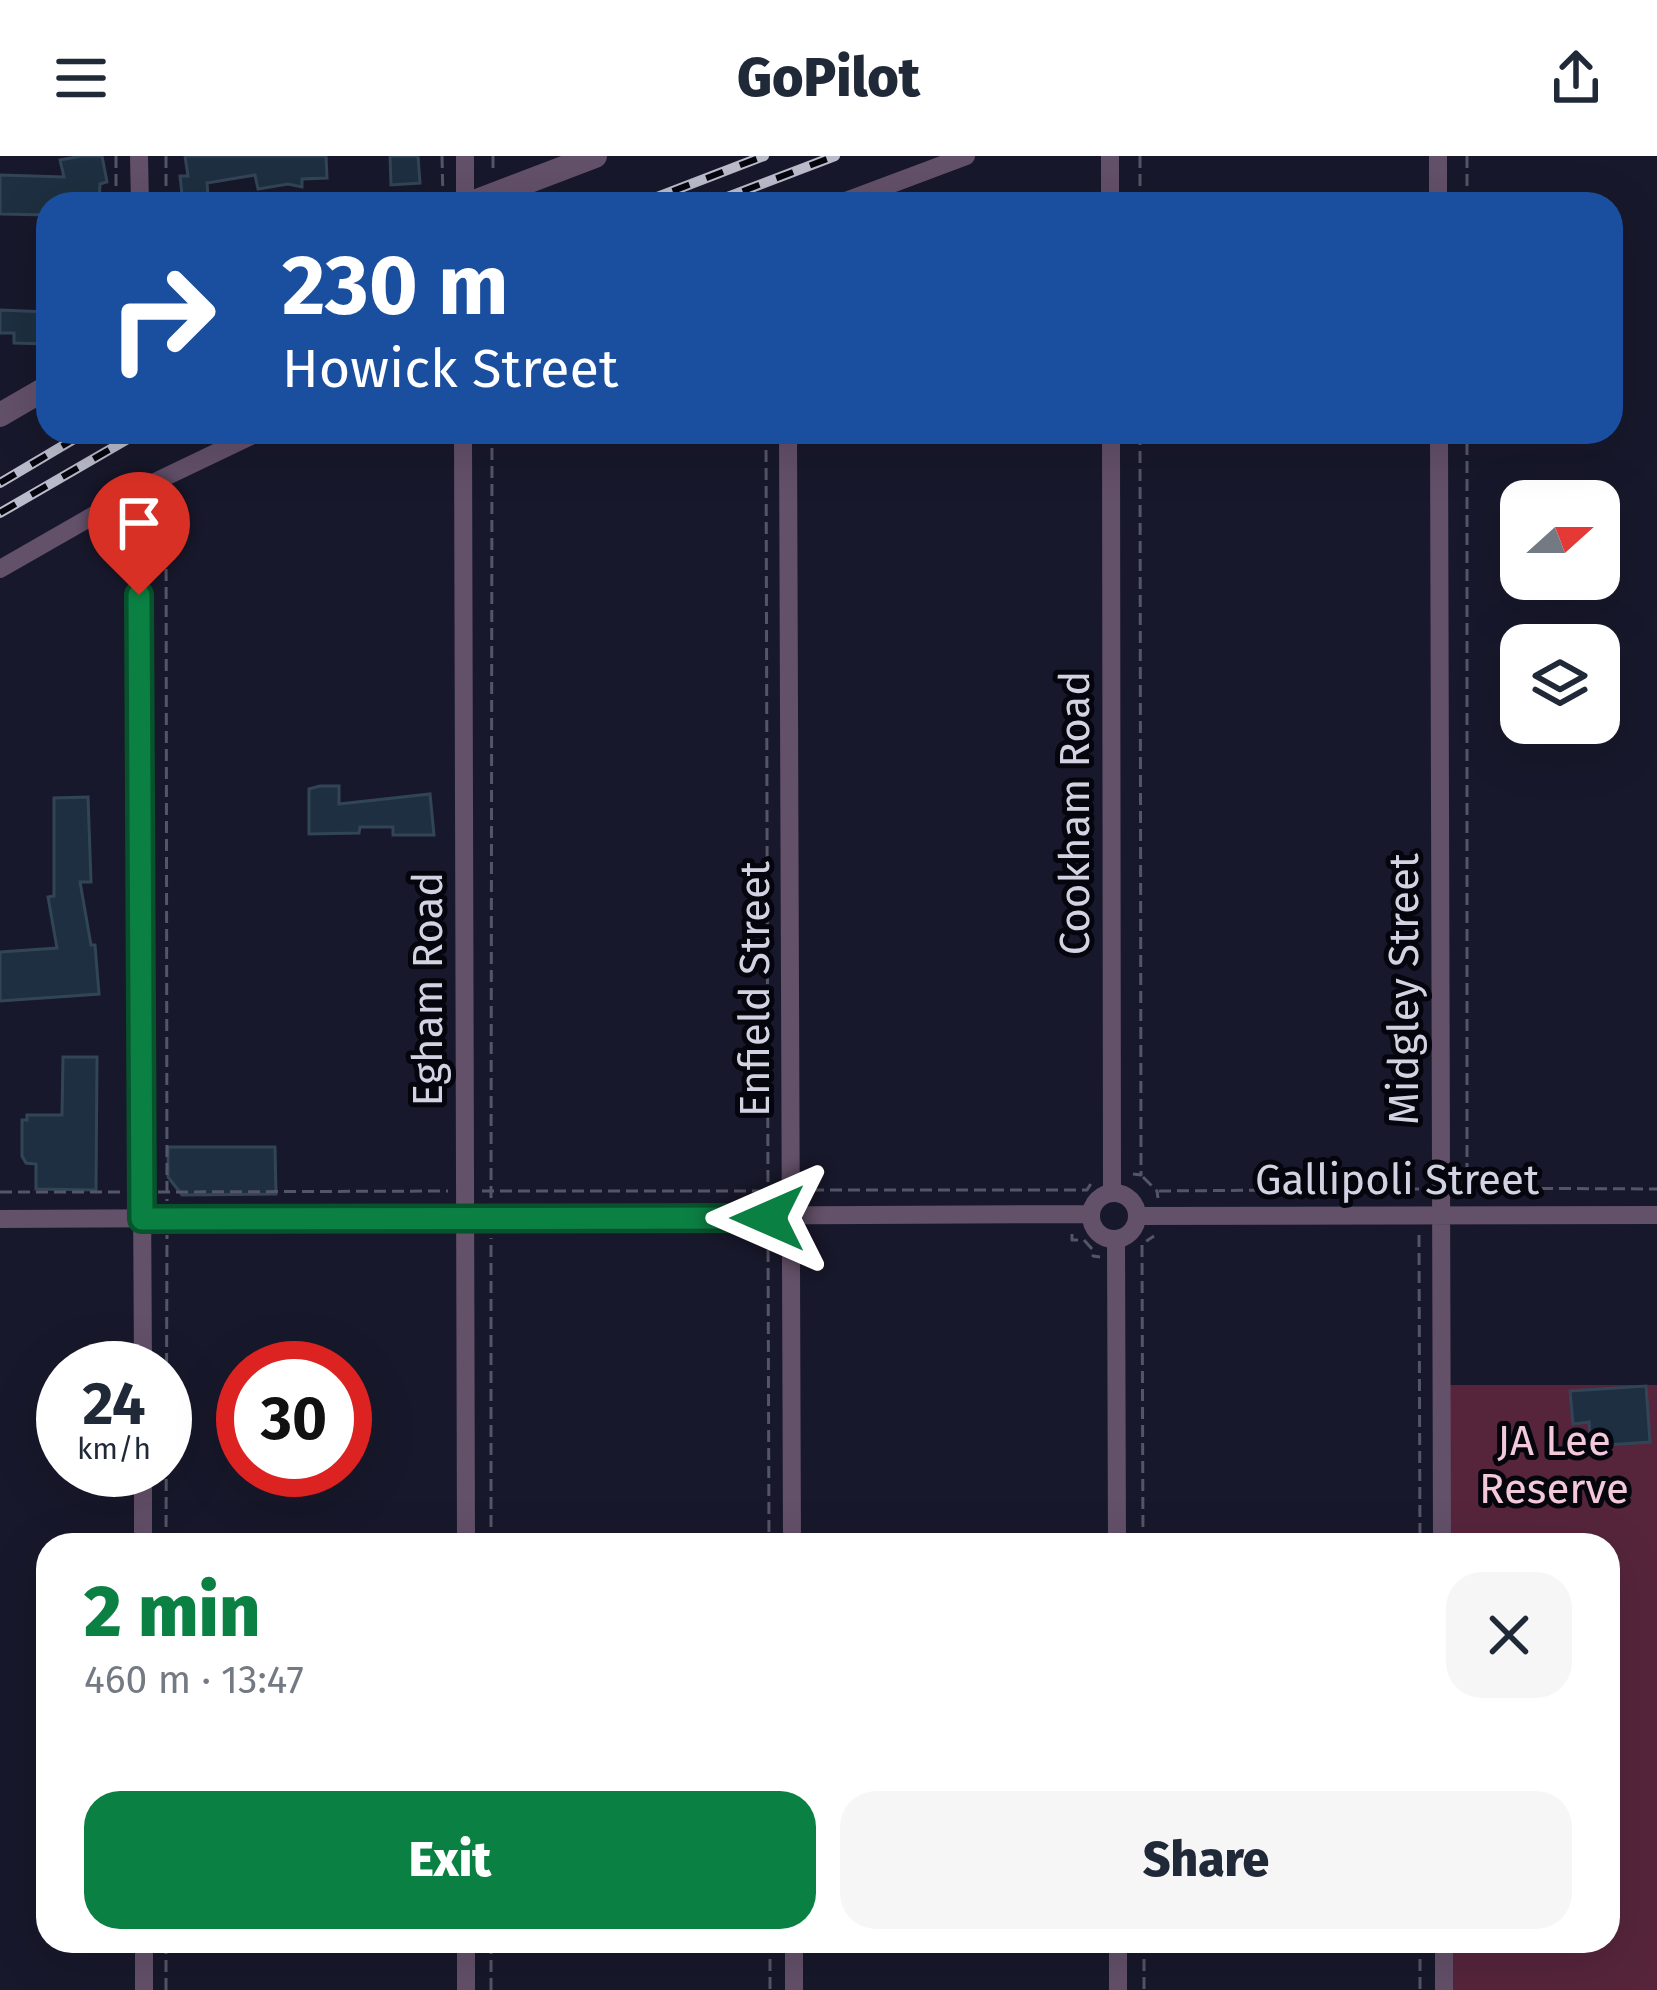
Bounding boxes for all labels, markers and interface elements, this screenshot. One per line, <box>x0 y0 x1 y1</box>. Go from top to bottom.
icon: menu <box>48 45 114 111</box>
icon: share <box>1543 45 1609 111</box>
text: GoPilot <box>737 46 920 110</box>
text: 230 m <box>282 235 509 336</box>
icon: right <box>84 240 240 396</box>
text: Howick Street <box>282 337 618 401</box>
pin <box>88 472 190 595</box>
north arrow <box>1500 480 1620 600</box>
map controls <box>1500 480 1620 744</box>
icon: arrive <box>106 490 172 556</box>
button: layers <box>1500 624 1620 744</box>
street label: Cookham Road <box>1050 671 1100 955</box>
street label: Midgley Street <box>1379 852 1429 1125</box>
street label: Enfield Street <box>730 860 780 1117</box>
street label: Egham Road <box>403 872 453 1106</box>
position arrow <box>705 1155 831 1281</box>
street label: Gallipoli Street <box>1255 1155 1540 1205</box>
speed limit sign: 30 <box>216 1341 372 1497</box>
text: 24 <box>82 1368 146 1440</box>
park label: JA Lee Reserve <box>1479 1416 1629 1514</box>
text: km/h <box>77 1431 151 1467</box>
text: 2 min <box>84 1569 260 1655</box>
button: close <box>1446 1572 1572 1698</box>
text: 460 m · 13:47 <box>84 1657 304 1703</box>
button: Exit <box>84 1791 816 1929</box>
button: Share <box>840 1791 1572 1929</box>

